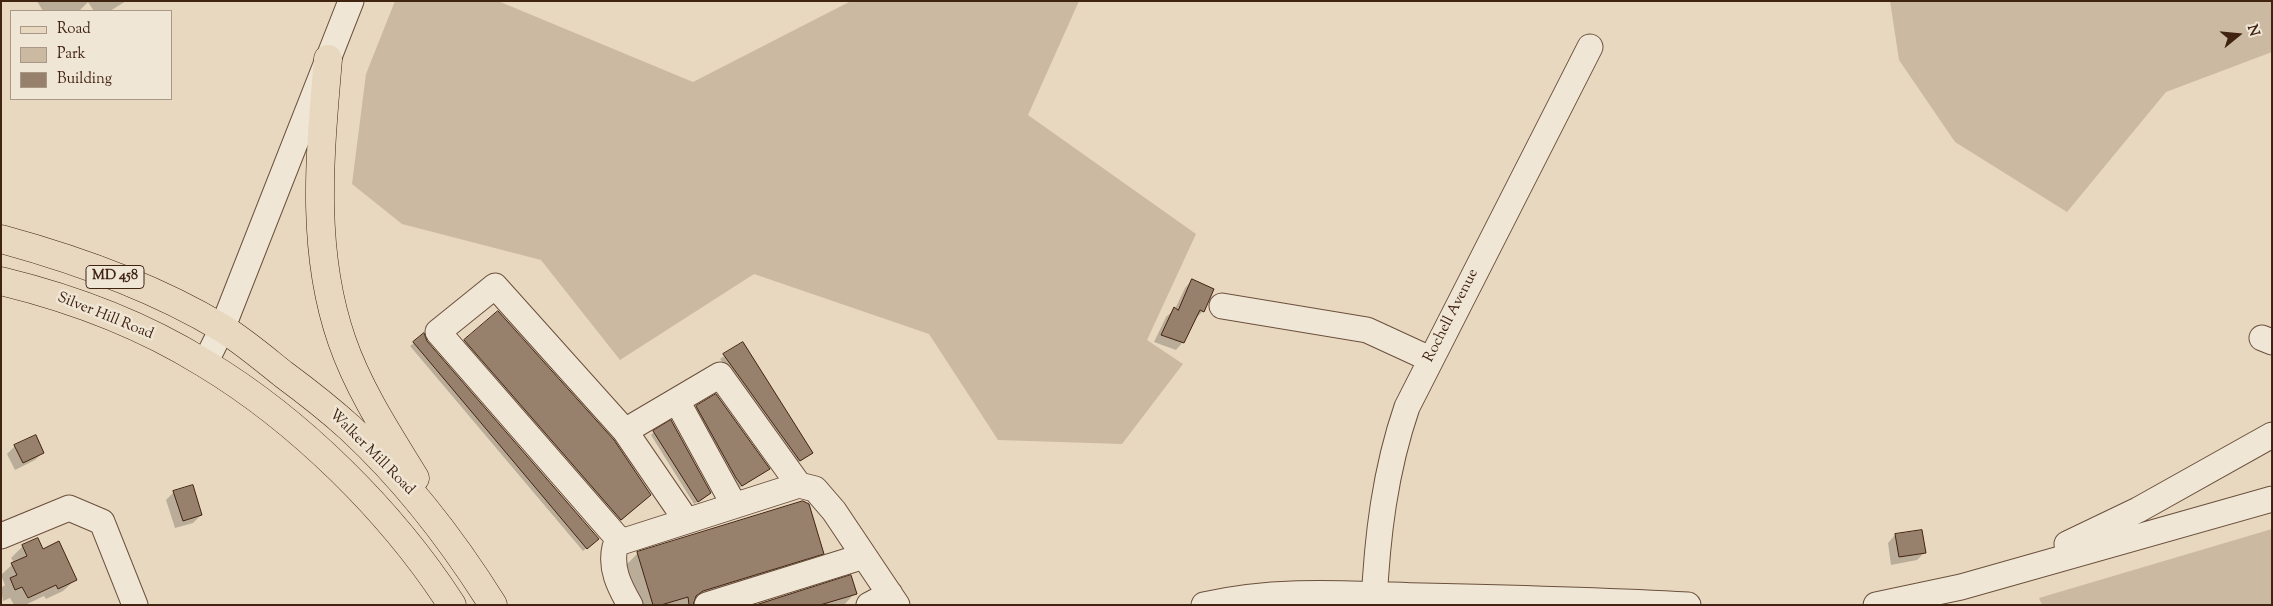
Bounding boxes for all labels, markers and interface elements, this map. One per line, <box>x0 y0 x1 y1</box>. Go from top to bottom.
legend <box>10 10 172 100</box>
north arrow <box>2213 10 2263 60</box>
text: Road <box>57 19 91 40</box>
text: N <box>2241 22 2264 39</box>
text: Park <box>57 44 86 65</box>
text: Building <box>57 69 112 90</box>
road number: MD 458 <box>86 266 144 288</box>
street label: Rochell Avenue <box>1421 266 1483 366</box>
street label: Silver Hill Road <box>54 290 156 344</box>
street label: Walker Mill Road <box>324 406 418 500</box>

